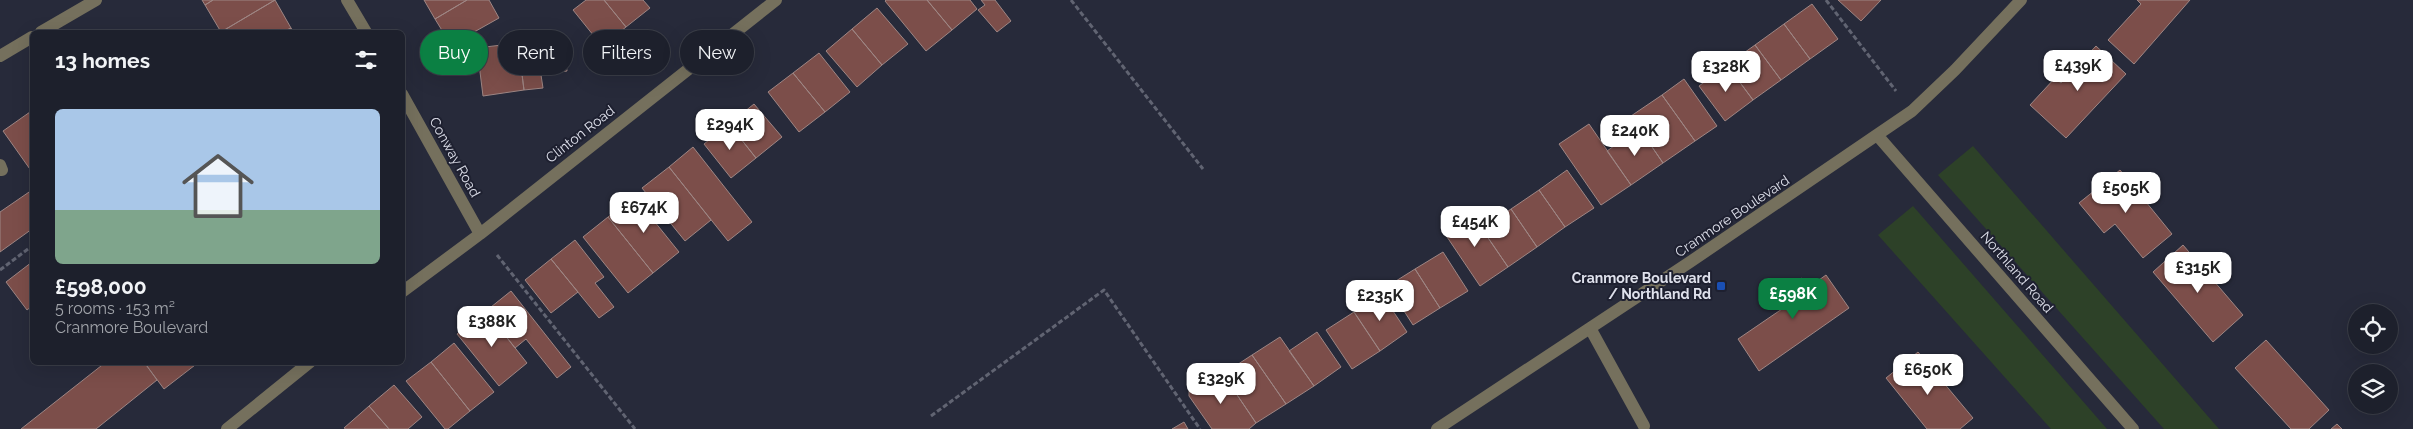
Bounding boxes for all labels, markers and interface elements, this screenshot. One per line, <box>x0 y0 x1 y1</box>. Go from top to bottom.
chip: Buy <box>420 30 488 75</box>
chip: Rent <box>498 30 573 75</box>
chip: Filters <box>583 30 670 75</box>
chip: New <box>680 30 754 75</box>
icon: filters <box>352 46 380 74</box>
text: 13 homes <box>55 48 150 73</box>
pin: £439K <box>2043 49 2113 92</box>
pin: £328K <box>1691 51 1761 93</box>
text: £439K <box>2055 56 2101 75</box>
text: £328K <box>1702 57 1750 76</box>
street label: Clinton Road <box>542 102 618 166</box>
pin: £294K <box>695 108 765 151</box>
street label: Conway Road <box>426 114 484 200</box>
pin: £240K <box>1600 114 1670 157</box>
text: £294K <box>706 115 754 134</box>
text: £240K <box>1611 121 1659 140</box>
icon: home <box>173 141 263 231</box>
street label: Cranmore Boulevard <box>1672 172 1792 260</box>
pin: £505K <box>2091 172 2161 214</box>
text: £505K <box>2103 178 2149 197</box>
pin: £674K <box>609 192 679 234</box>
text: £674K <box>621 198 667 217</box>
pin: £454K <box>1440 206 1510 248</box>
text: £454K <box>1452 212 1498 231</box>
street label: Northland Road <box>1977 228 2057 316</box>
pin: £315K <box>2163 252 2233 294</box>
text: £315K <box>2175 258 2221 277</box>
place label: Cranmore Boulevard / Northland Rd <box>1572 270 1711 302</box>
text: £598,000 <box>55 274 147 299</box>
pin: £598K <box>1758 278 1828 320</box>
pin: £235K <box>1345 280 1415 322</box>
marker: Cranmore Boulevard / Northland Rd <box>1715 280 1727 292</box>
text: £598K <box>1769 284 1817 303</box>
text: £235K <box>1357 286 1403 305</box>
text: 5 rooms · 153 m² <box>55 299 175 318</box>
map controls <box>2348 304 2398 414</box>
button: locate <box>2348 304 2398 354</box>
pin: £388K <box>457 306 527 348</box>
text: £388K <box>468 312 516 331</box>
text: Cranmore Boulevard <box>55 318 208 337</box>
pin: £650K <box>1893 354 1963 396</box>
text: £650K <box>1904 360 1952 379</box>
pin: £329K <box>1186 362 1256 405</box>
button: layers <box>2348 364 2398 414</box>
text: £329K <box>1198 369 1244 388</box>

